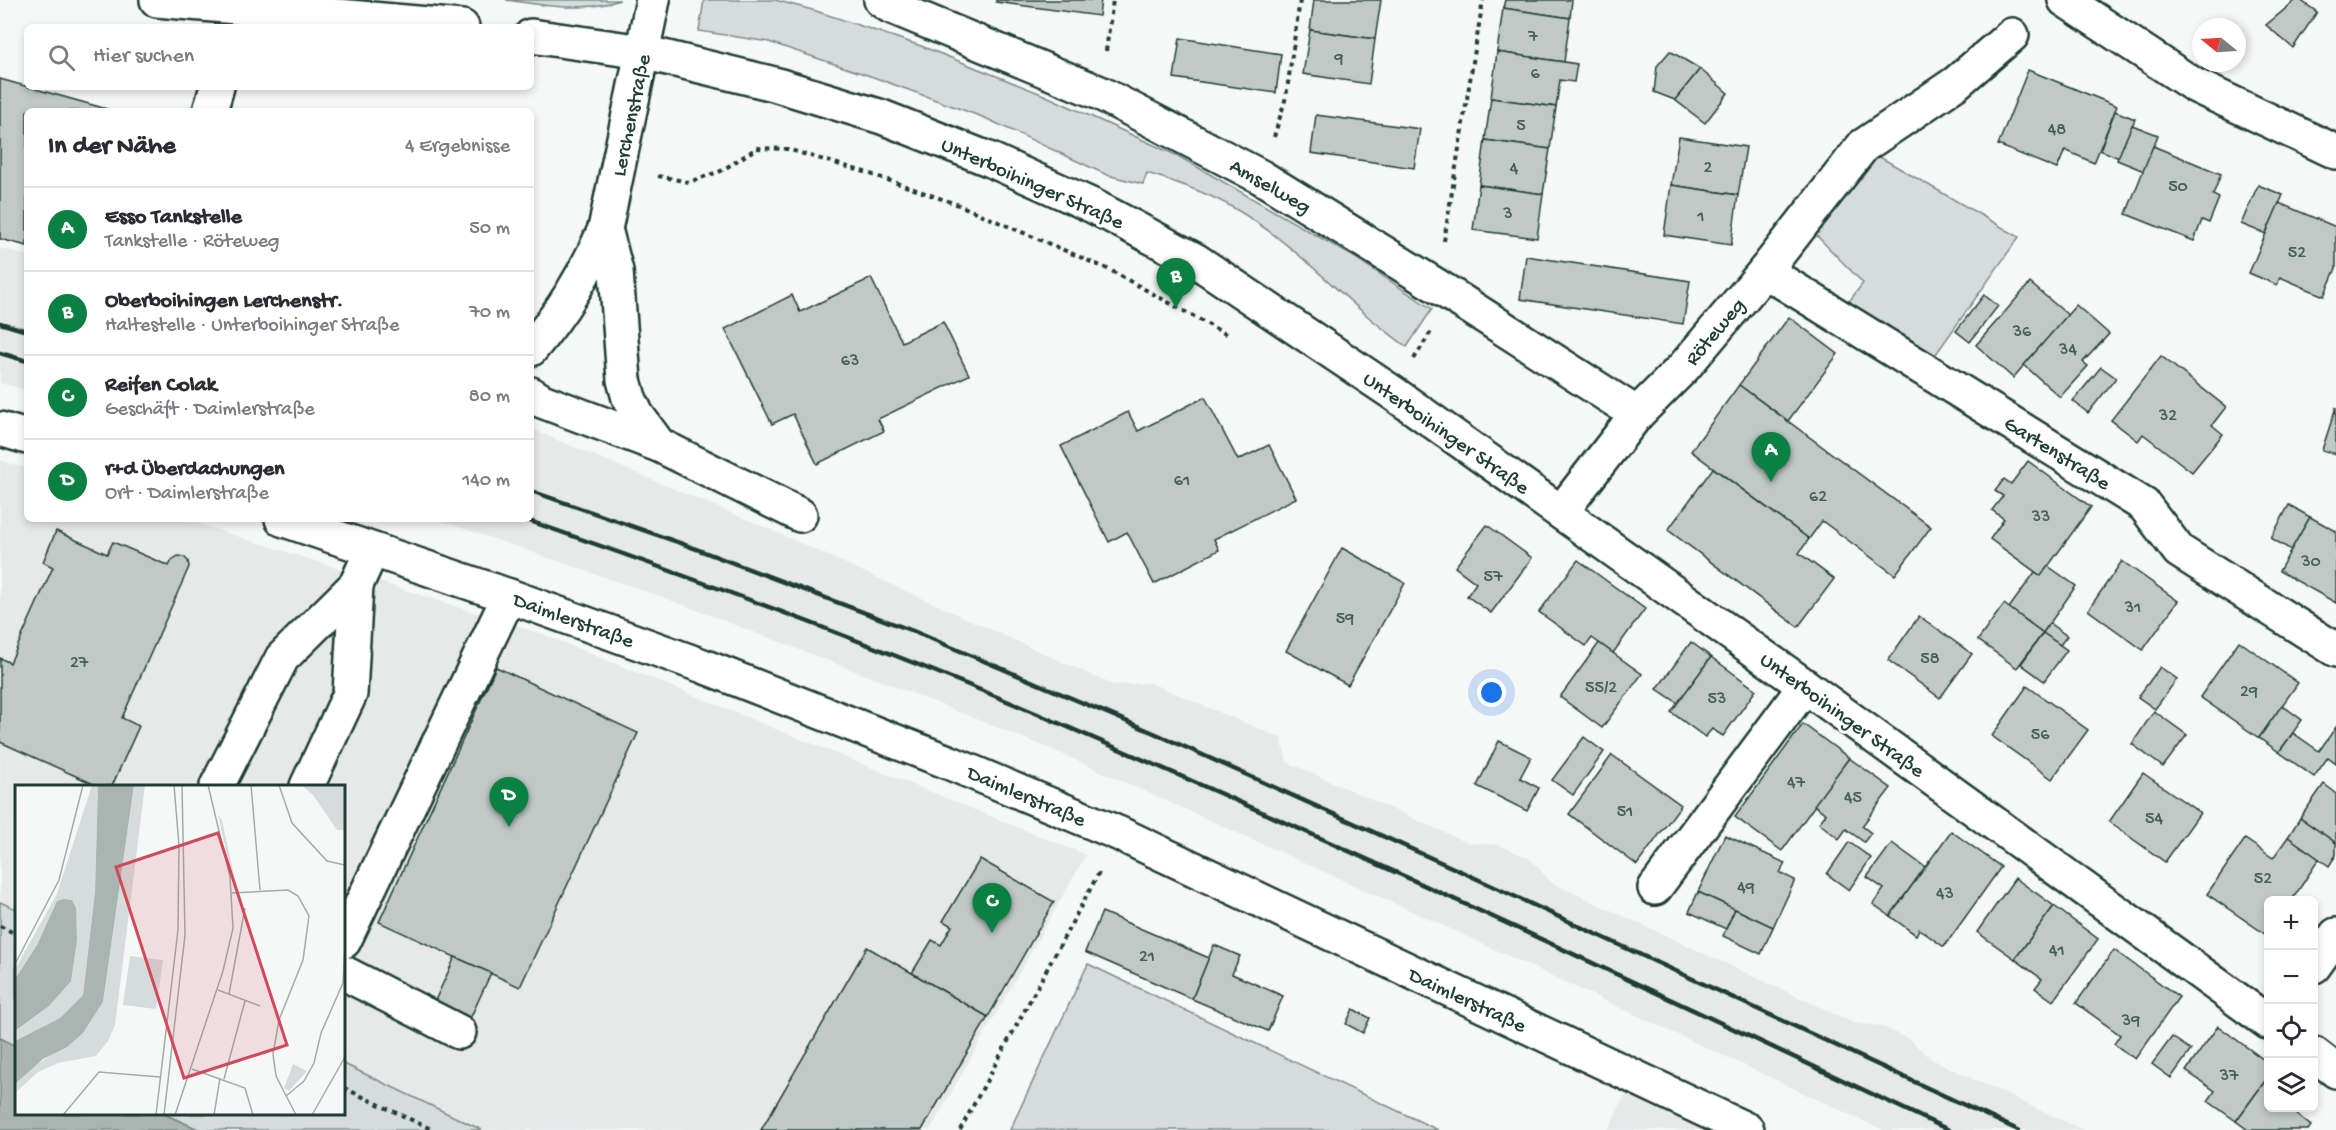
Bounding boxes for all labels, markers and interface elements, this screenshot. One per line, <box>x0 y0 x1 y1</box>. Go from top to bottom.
north arrow <box>2192 18 2246 72</box>
search box <box>24 24 534 90</box>
house number: 7 <box>1527 27 1538 48</box>
icon: search <box>45 41 78 74</box>
text: Hier suchen <box>93 44 194 70</box>
house number: 9 <box>1333 49 1344 70</box>
street label: Lerchenstraße <box>608 51 659 179</box>
house number: 6 <box>1530 64 1540 85</box>
house number: 5 <box>1516 116 1526 137</box>
house number: 48 <box>2048 120 2066 141</box>
text: In der Nähe <box>48 132 176 163</box>
street label: Unterboihinger Straße <box>936 134 1128 237</box>
text: 4 Ergebnisse <box>405 136 510 159</box>
street label: Amselweg <box>1224 155 1314 221</box>
house number: 2 <box>1704 158 1713 179</box>
house number: 4 <box>1510 159 1519 180</box>
house number: 50 <box>2168 177 2188 198</box>
house number: 3 <box>1502 204 1513 225</box>
text: Esso Tankstelle <box>105 205 242 231</box>
house number: 1 <box>1696 207 1705 228</box>
text: A <box>62 218 73 241</box>
text: 50 m <box>469 218 510 241</box>
text: Tankstelle · Röteweg <box>105 231 280 254</box>
house number: 52 <box>2288 243 2306 264</box>
pin: B <box>1156 258 1196 308</box>
text: Oberboihingen Lerchenstr. <box>105 289 343 315</box>
street label: Röteweg <box>1681 294 1752 372</box>
text: B <box>62 302 73 325</box>
text: 70 m <box>469 302 510 325</box>
text: Haltestelle · Unterboihinger Straße <box>105 315 399 338</box>
house number: 36 <box>2012 322 2032 343</box>
house number: 34 <box>2058 340 2077 361</box>
house number: 63 <box>841 351 859 372</box>
street label: Unterboihinger Straße <box>1357 368 1534 502</box>
text: Reifen Colak <box>105 373 217 399</box>
text: C <box>62 386 73 409</box>
text: 80 m <box>469 386 510 409</box>
text: Geschäft · Daimlerstraße <box>105 399 315 422</box>
house number: 32 <box>2158 406 2177 427</box>
street label: Gartenstraße <box>1998 412 2115 498</box>
pin: A <box>1752 432 1790 482</box>
text: r+d Überdachungen <box>105 457 285 483</box>
text: D <box>61 470 74 493</box>
text: 140 m <box>462 470 510 493</box>
house number: 61 <box>1174 471 1190 492</box>
text: Ort · Daimlerstraße <box>105 483 269 506</box>
house number: 62 <box>1809 487 1827 508</box>
house number: 33 <box>2031 507 2050 528</box>
house number: 30 <box>2300 552 2321 573</box>
house number: 57 <box>1484 567 1503 588</box>
street label: Daimlerstraße <box>507 588 638 656</box>
house number: 31 <box>2124 598 2141 619</box>
house number: 59 <box>1336 609 1354 630</box>
street label: Unterboihinger Straße <box>1754 649 1929 786</box>
house number: 58 <box>1920 649 1940 670</box>
house number: 27 <box>70 653 89 674</box>
your location <box>1477 678 1506 707</box>
house number: 55/2 <box>1585 678 1617 699</box>
house number: 29 <box>2240 682 2258 703</box>
house number: 53 <box>1708 689 1726 710</box>
house number: 56 <box>2031 725 2050 746</box>
street label: Daimlerstraße <box>961 761 1090 835</box>
house number: 47 <box>1787 773 1806 794</box>
pin: D <box>490 778 528 827</box>
inset map <box>15 785 345 1115</box>
house number: 45 <box>1844 788 1862 809</box>
house number: 51 <box>1617 802 1633 823</box>
house number: 54 <box>2145 809 2163 830</box>
house number: 52 <box>2254 869 2272 890</box>
house number: 49 <box>1737 878 1755 899</box>
pin: C <box>972 884 1012 933</box>
house number: 43 <box>1936 884 1954 905</box>
map controls <box>2264 896 2318 1112</box>
button: + <box>2264 896 2318 950</box>
house number: 41 <box>2049 941 2065 962</box>
house number: 21 <box>1139 947 1155 968</box>
button: − <box>2264 950 2318 1004</box>
street label: Daimlerstraße <box>1402 963 1530 1041</box>
button: locate <box>2264 1004 2318 1058</box>
house number: 39 <box>2121 1011 2140 1032</box>
button: layers <box>2264 1058 2318 1112</box>
house number: 37 <box>2219 1066 2239 1087</box>

